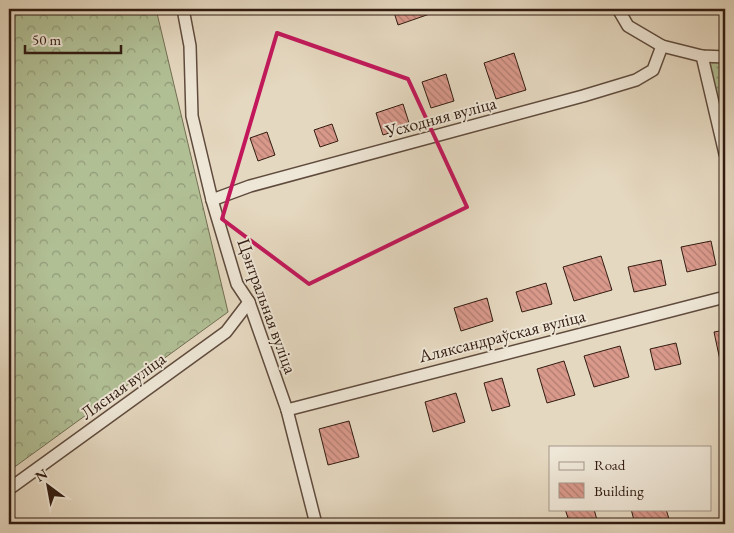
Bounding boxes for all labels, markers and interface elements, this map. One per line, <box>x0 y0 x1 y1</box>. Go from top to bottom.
scale bar <box>25 22 121 54</box>
text: 50 m <box>32 30 61 49</box>
street label: Усходняя вуліца <box>382 90 500 143</box>
street label: Цэнтральная вуліца <box>232 235 303 377</box>
street label: Аляксандраўская вуліца <box>415 303 588 368</box>
street label: Лясная вуліца <box>75 346 171 424</box>
legend <box>549 446 712 510</box>
text: Road <box>594 455 626 474</box>
north arrow <box>22 460 72 510</box>
text: N <box>32 464 51 486</box>
text: Building <box>594 481 644 500</box>

